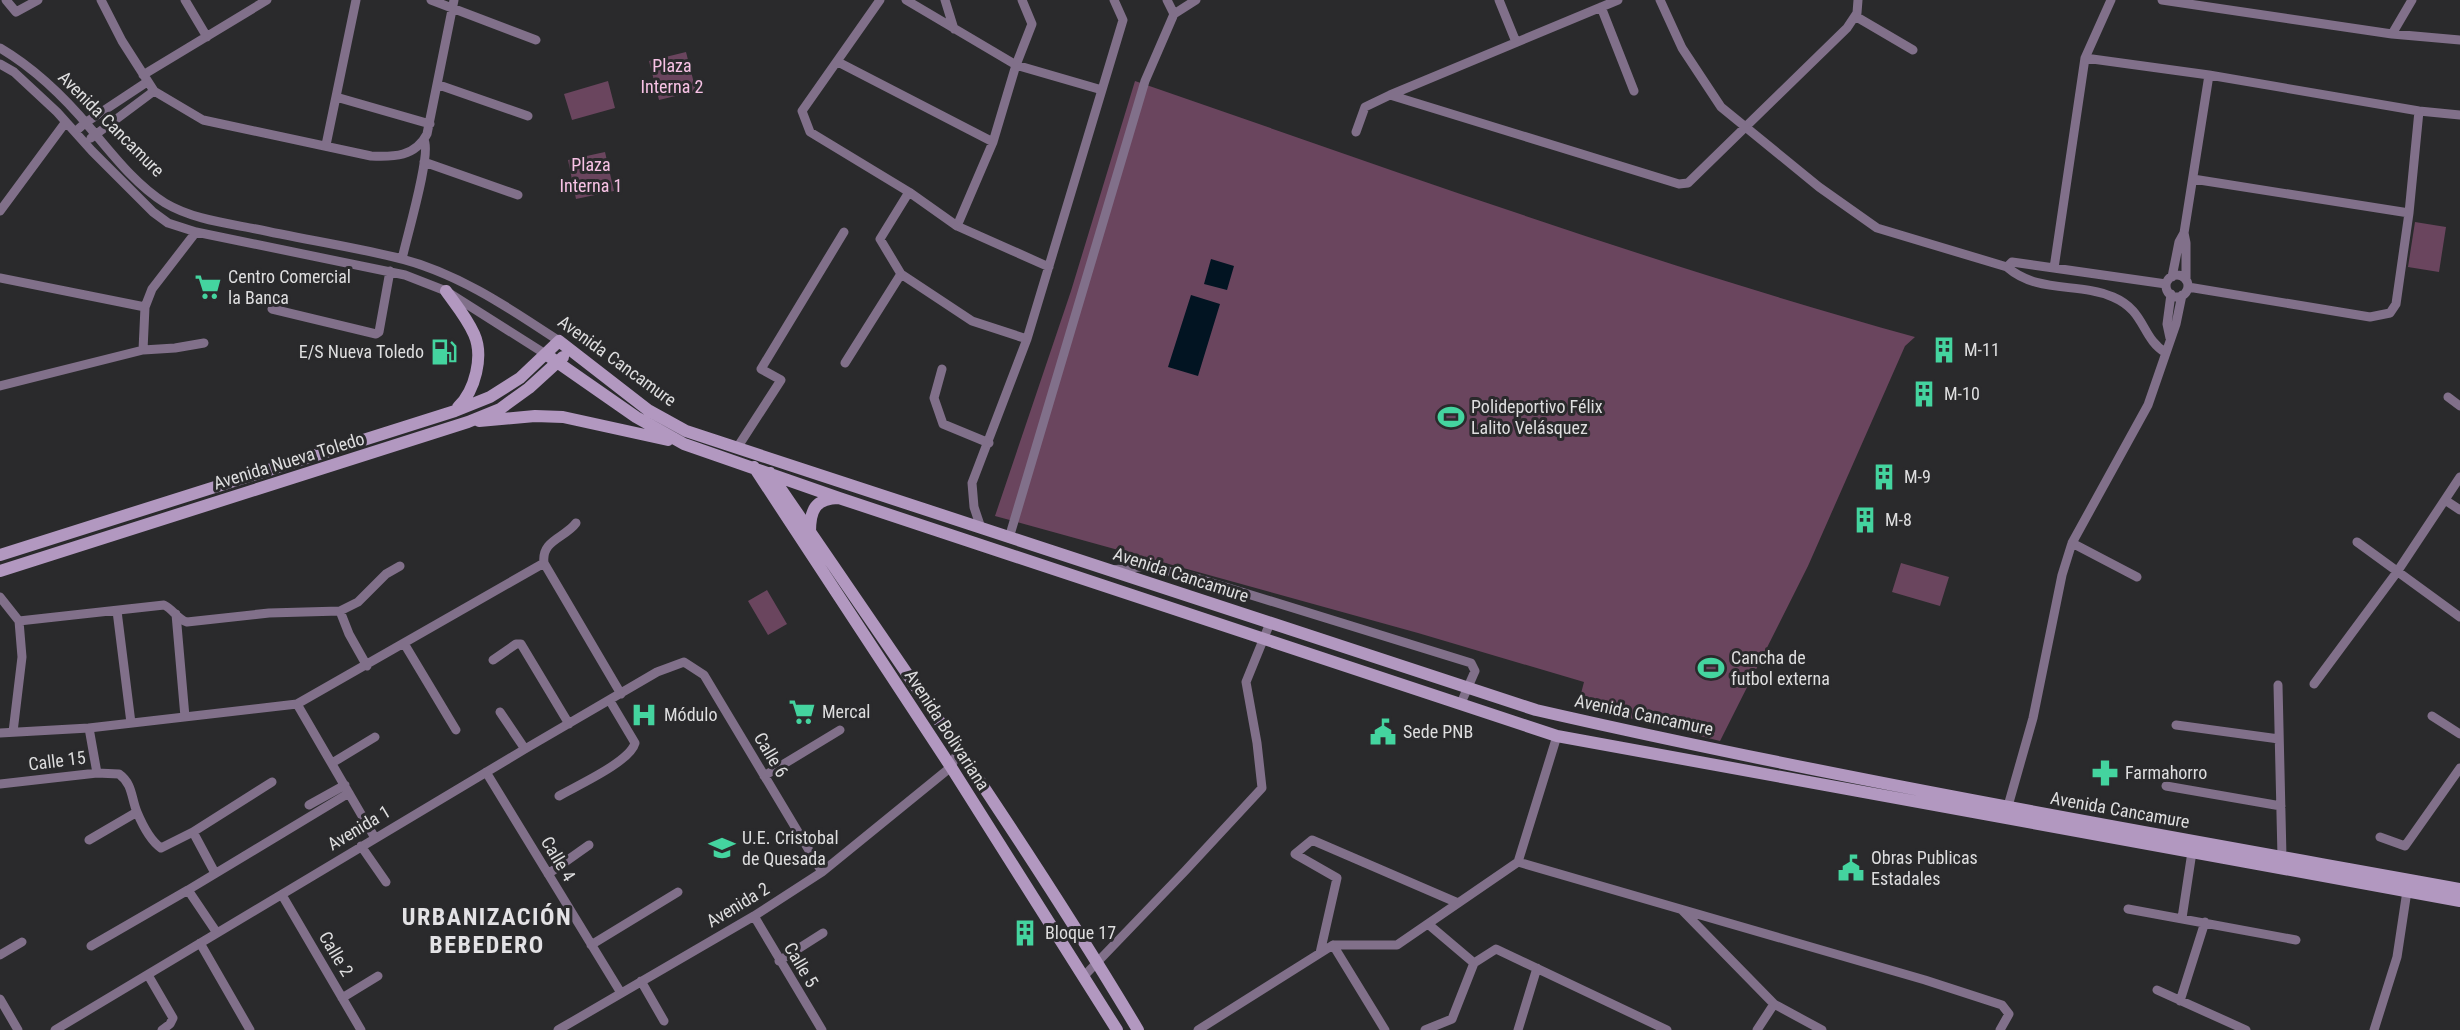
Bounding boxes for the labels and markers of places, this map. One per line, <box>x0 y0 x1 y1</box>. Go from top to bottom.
place label: Centro Comercial la Banca <box>228 266 351 308</box>
supermarket icon: Centro Comercial la Banca <box>193 272 223 302</box>
building icon: M-11 <box>1929 335 1959 365</box>
fuel station icon: E/S Nueva Toledo <box>429 337 459 367</box>
place label: M-11 <box>1964 339 2000 360</box>
place label: E/S Nueva Toledo <box>299 341 424 362</box>
building icon: M-10 <box>1909 379 1939 409</box>
place label: M-10 <box>1944 383 1980 404</box>
place label: Polideportivo Félix Lalito Velásquez <box>1471 396 1603 438</box>
sports icon: Polideportivo Félix Lalito Velásquez <box>1436 402 1466 432</box>
building icon: M-9 <box>1869 462 1899 492</box>
place label: M-9 <box>1904 466 1931 487</box>
building icon: M-8 <box>1850 505 1880 535</box>
place label: M-8 <box>1885 509 1912 530</box>
place label: Cancha de futbol externa <box>1731 647 1830 689</box>
sports icon: Cancha de futbol externa <box>1696 653 1726 683</box>
supermarket icon: Mercal <box>787 697 817 727</box>
hospital icon: Módulo <box>629 700 659 730</box>
place label: Mercal <box>822 701 870 722</box>
place label: Módulo <box>664 704 717 725</box>
public building icon: Sede PNB <box>1368 717 1398 747</box>
place label: Sede PNB <box>1403 721 1473 742</box>
pharmacy icon: Farmahorro <box>2090 758 2120 788</box>
place label: Farmahorro <box>2125 762 2207 783</box>
place label: U.E. Cristobal de Quesada <box>742 827 839 869</box>
school or university icon: U.E. Cristobal de Quesada <box>707 833 737 863</box>
place label: Obras Publicas Estadales <box>1871 847 1978 889</box>
public building icon: Obras Publicas Estadales <box>1836 853 1866 883</box>
building icon: Bloque 17 <box>1010 918 1040 948</box>
place label: Bloque 17 <box>1045 922 1116 943</box>

